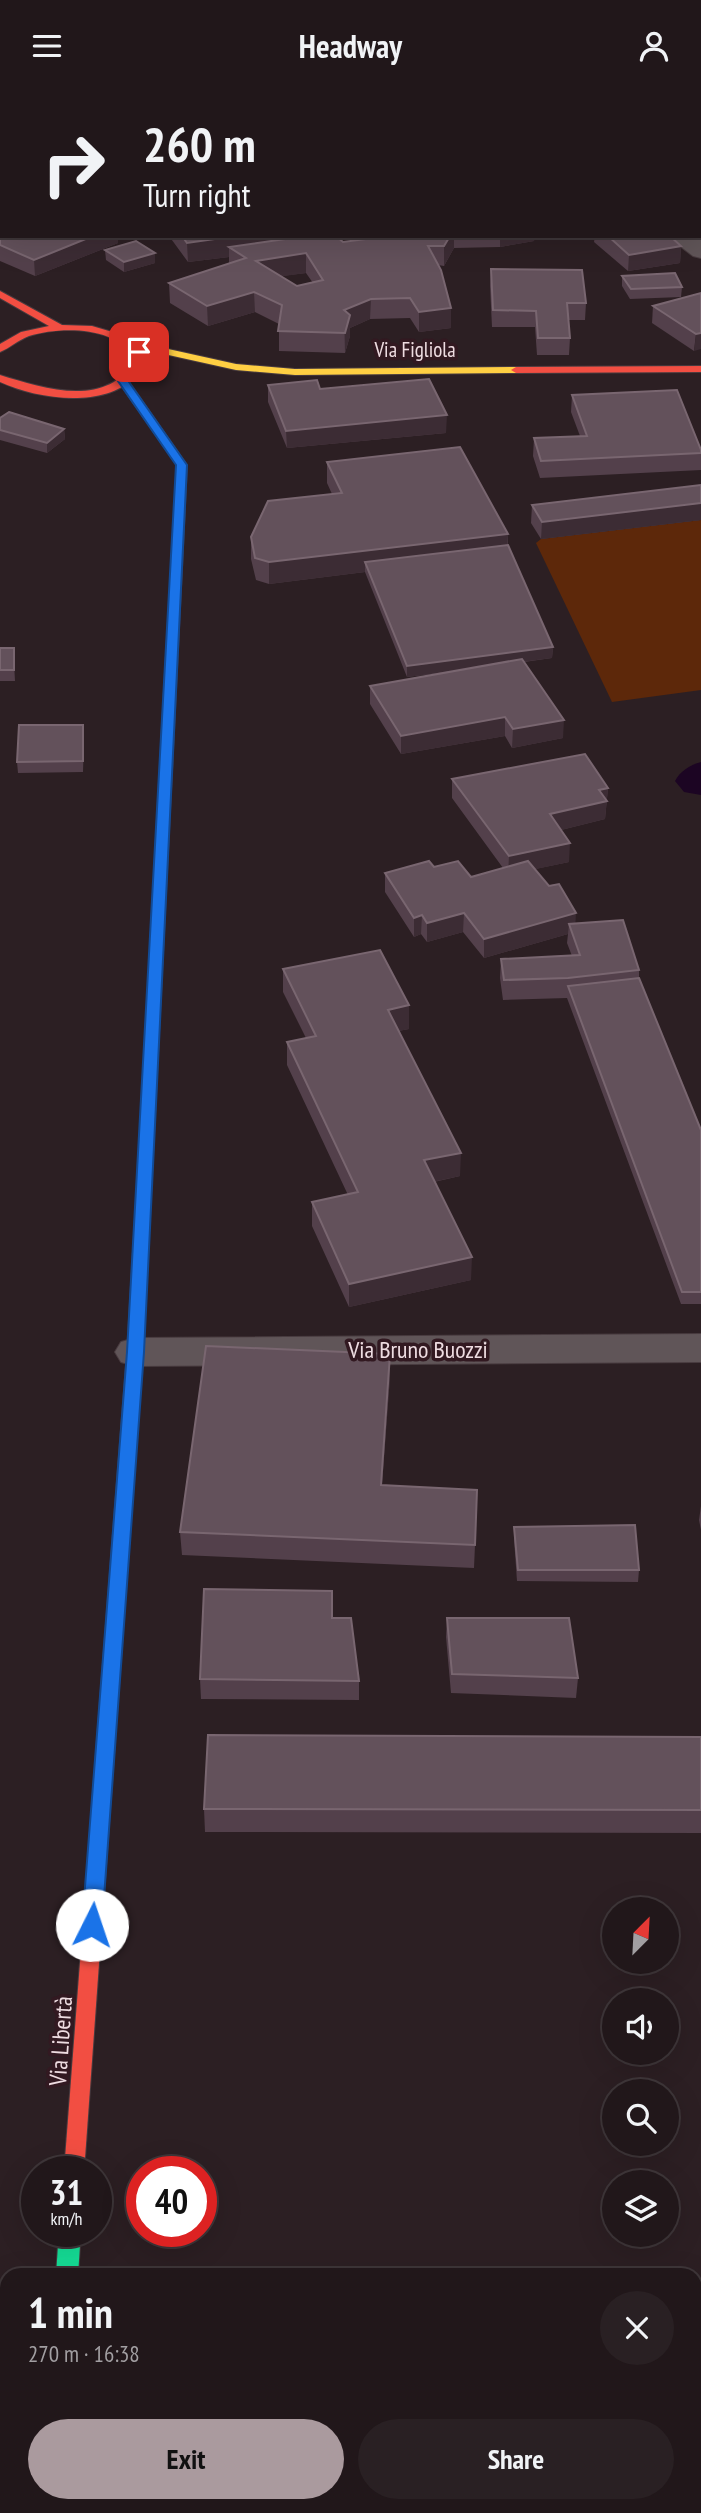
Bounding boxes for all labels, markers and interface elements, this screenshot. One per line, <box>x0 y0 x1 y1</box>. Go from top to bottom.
text: Headway <box>299 25 402 67</box>
icon: menu <box>28 27 66 65</box>
icon: person <box>635 27 673 65</box>
text: 260 m <box>143 112 256 176</box>
icon: right <box>28 119 119 210</box>
text: Turn right <box>143 174 251 216</box>
pin <box>109 322 169 382</box>
icon: arrive <box>120 333 158 371</box>
street label: Via Figliola <box>373 336 456 363</box>
street label: Via Bruno Buozzi <box>347 1334 488 1365</box>
position arrow <box>55 1888 129 1962</box>
north arrow <box>602 1897 679 1974</box>
map controls <box>602 1897 679 2247</box>
button: sound <box>602 1988 679 2065</box>
street label: Via Libertà <box>42 1995 79 2088</box>
button: search <box>602 2079 679 2156</box>
speed limit sign: 40 <box>126 2156 217 2247</box>
text: 31 <box>50 2169 83 2215</box>
button: layers <box>602 2170 679 2247</box>
text: km/h <box>51 2207 82 2230</box>
text: 1 min <box>28 2285 113 2340</box>
button: close <box>600 2291 674 2365</box>
text: 270 m · 16:38 <box>28 2339 140 2368</box>
button: Exit <box>28 2419 344 2499</box>
button: Share <box>358 2419 674 2499</box>

